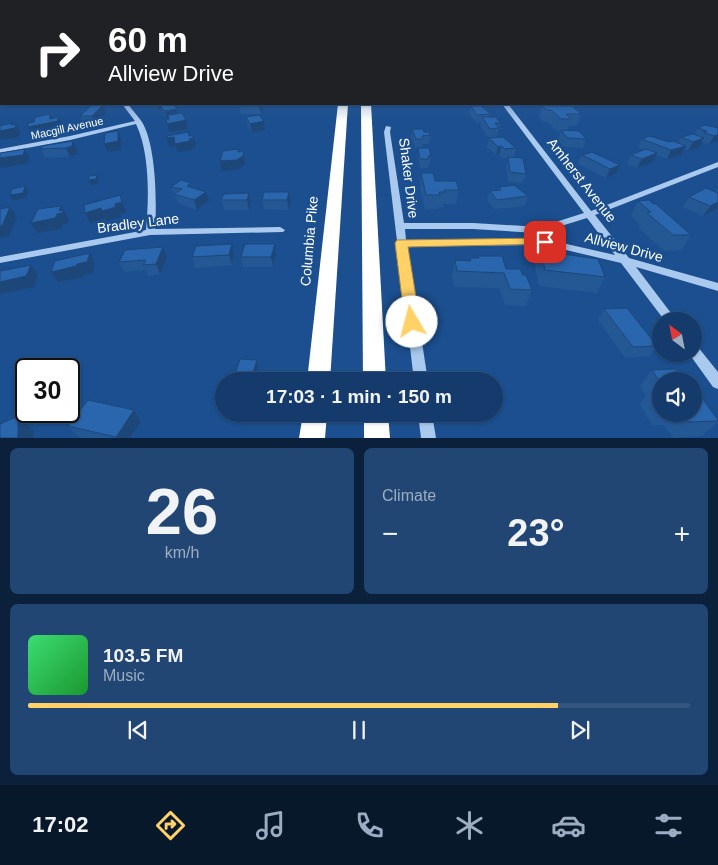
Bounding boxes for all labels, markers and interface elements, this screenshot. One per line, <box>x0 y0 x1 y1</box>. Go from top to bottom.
icon: right <box>25 20 90 85</box>
text: 60 m <box>108 20 188 59</box>
text: Allview Drive <box>108 61 234 86</box>
street label: Macgill Avenue <box>30 114 104 142</box>
street label: Amherst Avenue <box>544 135 620 225</box>
street label: Shaker Drive <box>396 137 422 219</box>
street label: Columbia Pike <box>297 195 321 287</box>
street label: Bradley Lane <box>96 210 180 236</box>
pin <box>524 221 566 263</box>
icon: arrive <box>531 228 559 256</box>
street label: Allview Drive <box>583 229 665 265</box>
position arrow <box>385 295 437 347</box>
north arrow <box>652 312 702 362</box>
map controls <box>652 312 702 422</box>
speed limit sign: 30 <box>15 358 80 423</box>
button: sound <box>652 372 702 422</box>
text: 17:03 · 1 min · 150 m <box>266 386 452 407</box>
text: 26 <box>146 475 218 548</box>
text: Climate <box>382 487 436 504</box>
text: 23° <box>507 512 565 554</box>
text: − <box>382 518 398 549</box>
text: + <box>674 518 690 549</box>
text: km/h <box>165 544 199 561</box>
text: 103.5 FM <box>103 645 183 666</box>
text: Music <box>103 667 145 684</box>
icon: previous <box>124 716 152 744</box>
icon: pause <box>345 716 373 744</box>
icon: next <box>566 716 594 744</box>
icon: directions <box>153 808 188 843</box>
icon: music <box>253 808 288 843</box>
icon: phone <box>352 808 387 843</box>
icon: climate <box>452 808 487 843</box>
icon: car <box>551 808 586 843</box>
icon: filters <box>651 808 686 843</box>
text: 17:02 <box>32 812 89 837</box>

